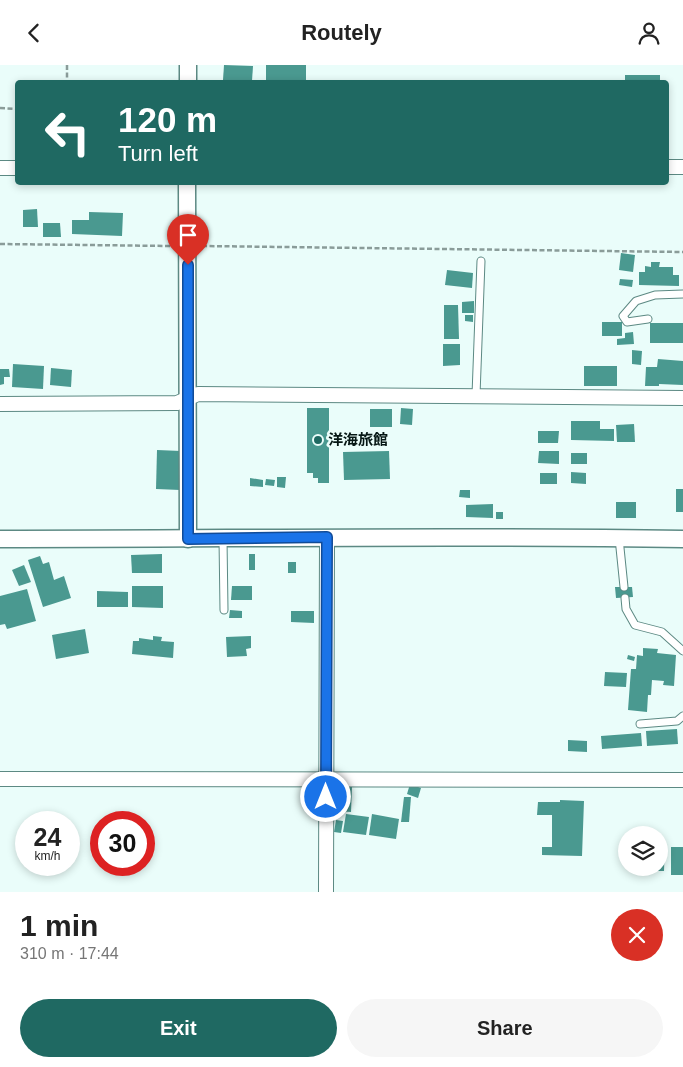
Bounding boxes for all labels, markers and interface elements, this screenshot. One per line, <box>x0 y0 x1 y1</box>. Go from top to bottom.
icon: back <box>20 19 48 47</box>
icon: person <box>635 19 663 47</box>
text: Routely <box>301 20 382 45</box>
icon: left <box>35 100 100 165</box>
text: 120 m <box>118 100 217 139</box>
text: Turn left <box>118 141 198 166</box>
pin <box>167 214 209 265</box>
icon: arrive <box>174 221 202 249</box>
place label: 洋海旅館 <box>328 431 388 448</box>
marker: 洋海旅館 <box>312 434 324 446</box>
position arrow <box>299 770 351 822</box>
speed limit sign: 30 <box>90 811 155 876</box>
text: 24 <box>34 823 61 851</box>
map controls <box>618 826 668 876</box>
button: layers <box>618 826 668 876</box>
text: km/h <box>34 849 61 863</box>
text: 1 min <box>20 909 98 942</box>
button: close <box>611 909 663 961</box>
text: 310 m · 17:44 <box>20 945 119 962</box>
button: Exit <box>20 999 337 1057</box>
button: Share <box>347 999 663 1057</box>

